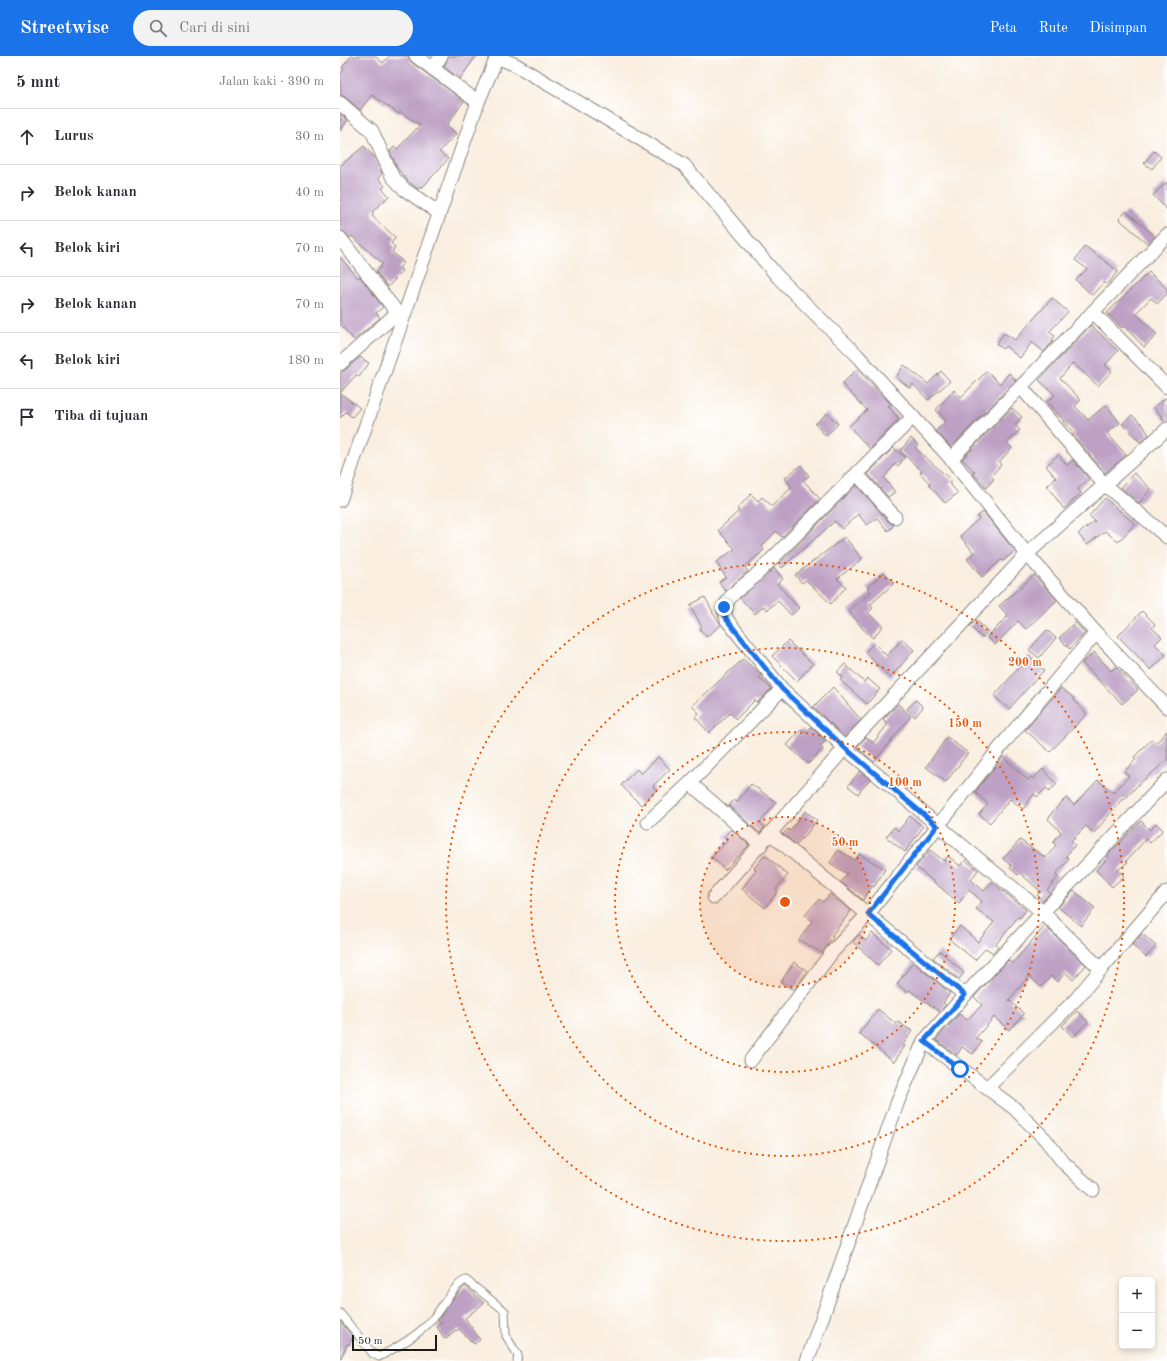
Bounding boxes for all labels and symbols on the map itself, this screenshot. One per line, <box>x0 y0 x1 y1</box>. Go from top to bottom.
route end <box>715 598 733 616</box>
text: 200 m <box>1008 657 1042 669</box>
text: 150 m <box>948 717 982 730</box>
text: 100 m <box>888 777 922 789</box>
text: 50 m <box>832 836 859 849</box>
centre of rings <box>778 895 792 909</box>
route start <box>951 1060 969 1078</box>
scale bar <box>352 1333 437 1352</box>

